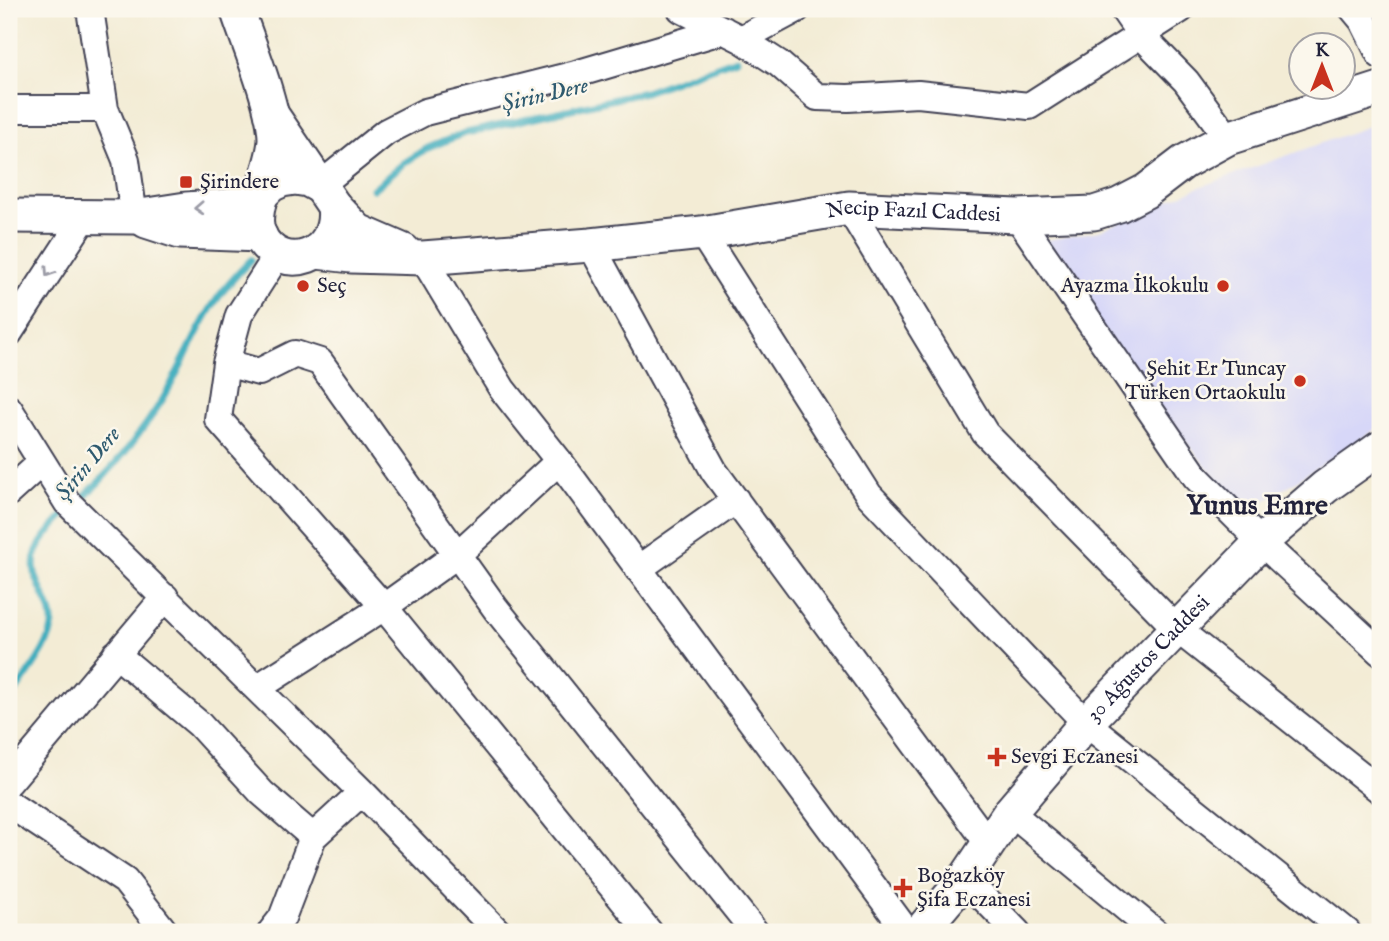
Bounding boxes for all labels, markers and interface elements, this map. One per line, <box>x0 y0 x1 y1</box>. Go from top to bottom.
north arrow <box>1288 32 1358 102</box>
text: K <box>1315 39 1330 63</box>
water label: Şirin Dere <box>499 71 591 119</box>
place label: Şirindere <box>200 169 279 196</box>
marker: Şirindere <box>178 174 194 190</box>
street label: Necip Fazıl Caddesi <box>824 194 1001 229</box>
one-way arrow <box>194 200 205 215</box>
one-way arrow <box>44 264 57 277</box>
place label: Seç <box>317 273 346 300</box>
place label: Ayazma İlkokulu <box>1060 273 1209 300</box>
marker: Seç <box>295 278 311 294</box>
marker: Ayazma İlkokulu <box>1215 278 1231 294</box>
place label: Şehit Er Tuncay Türken Ortaokulu <box>1125 356 1287 407</box>
marker: Şehit Er Tuncay Türken Ortaokulu <box>1292 373 1308 389</box>
water label: Şirin Dere <box>49 421 128 507</box>
district label: Yunus Emre <box>1186 489 1328 524</box>
street label: 30 Ağustos Caddesi <box>1081 589 1216 728</box>
place label: Sevgi Eczanesi <box>1011 744 1138 771</box>
marker: Sevgi Eczanesi <box>989 749 1005 765</box>
place label: Boğazköy Şifa Eczanesi <box>917 863 1031 914</box>
marker: Boğazköy Şifa Eczanesi <box>895 880 911 896</box>

